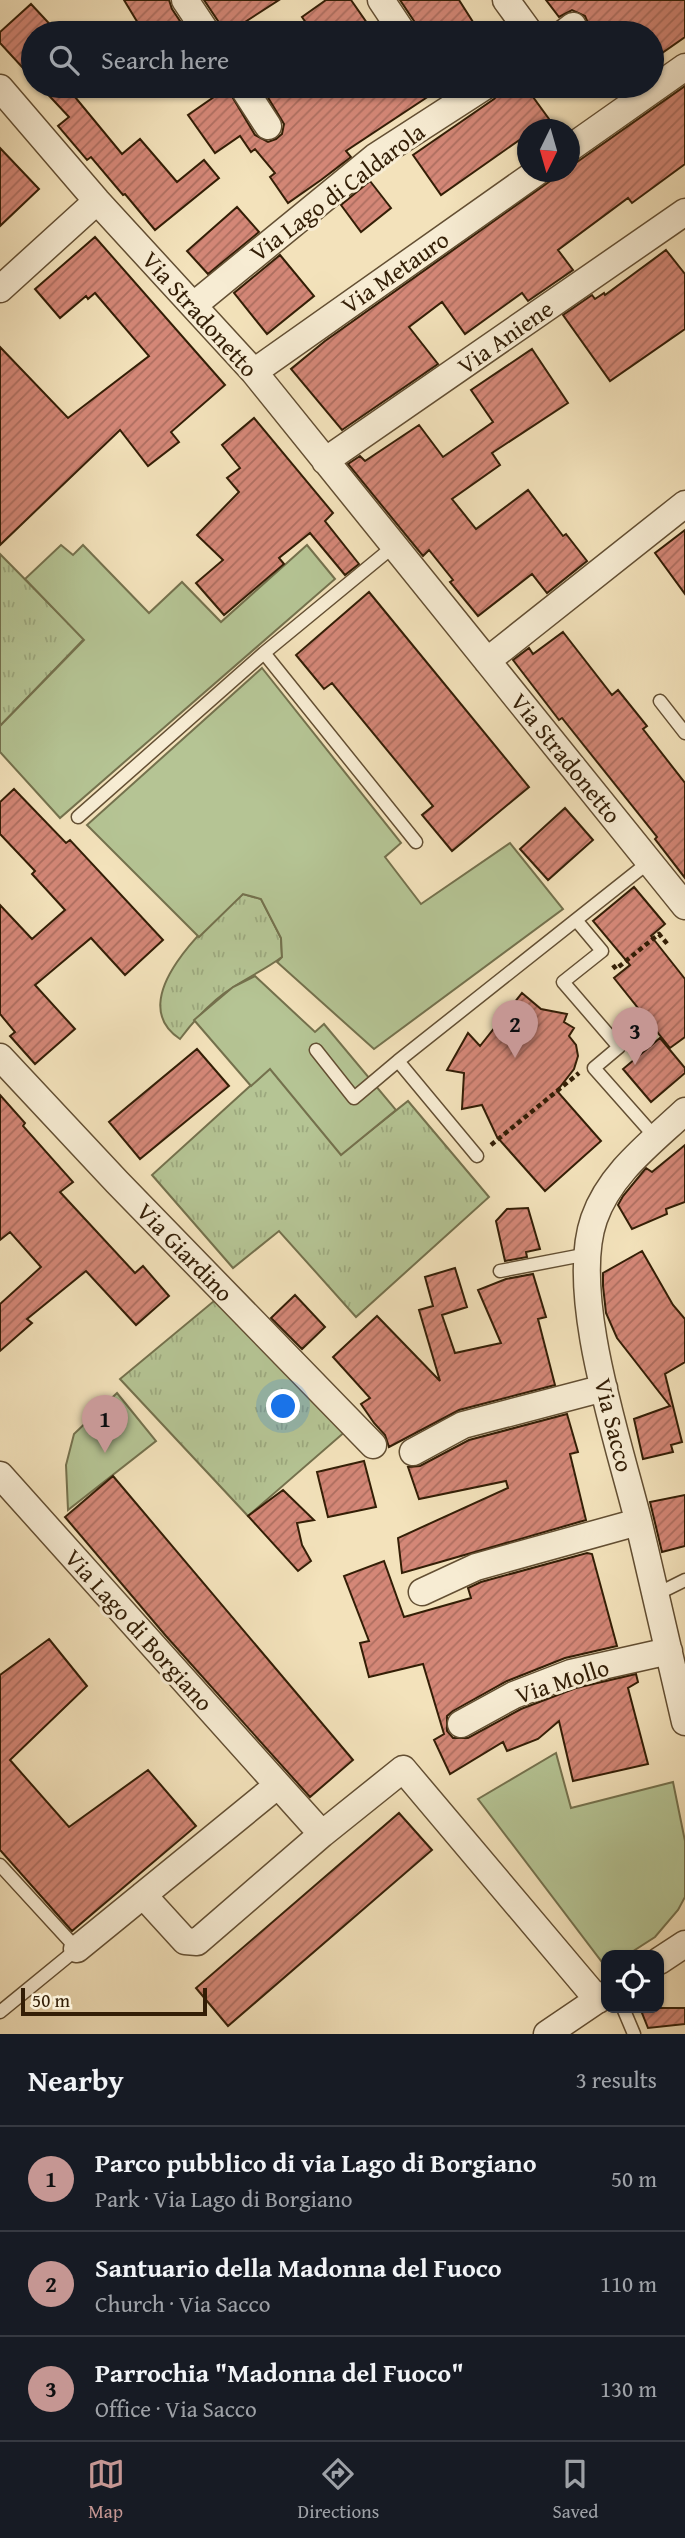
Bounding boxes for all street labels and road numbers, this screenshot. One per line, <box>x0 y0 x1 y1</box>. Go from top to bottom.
street label: Via Lago di Caldarola <box>242 114 433 270</box>
street label: Via Metauro <box>334 222 456 322</box>
street label: Via Stradonetto <box>134 243 266 385</box>
street label: Via Aniene <box>450 291 560 383</box>
street label: Via Stradonetto <box>502 685 630 831</box>
street label: Via Giardino <box>129 1194 241 1310</box>
street label: Via Sacco <box>585 1374 643 1476</box>
street label: Via Lago di Borgiano <box>56 1541 222 1719</box>
street label: Via Mollo <box>511 1649 613 1713</box>

